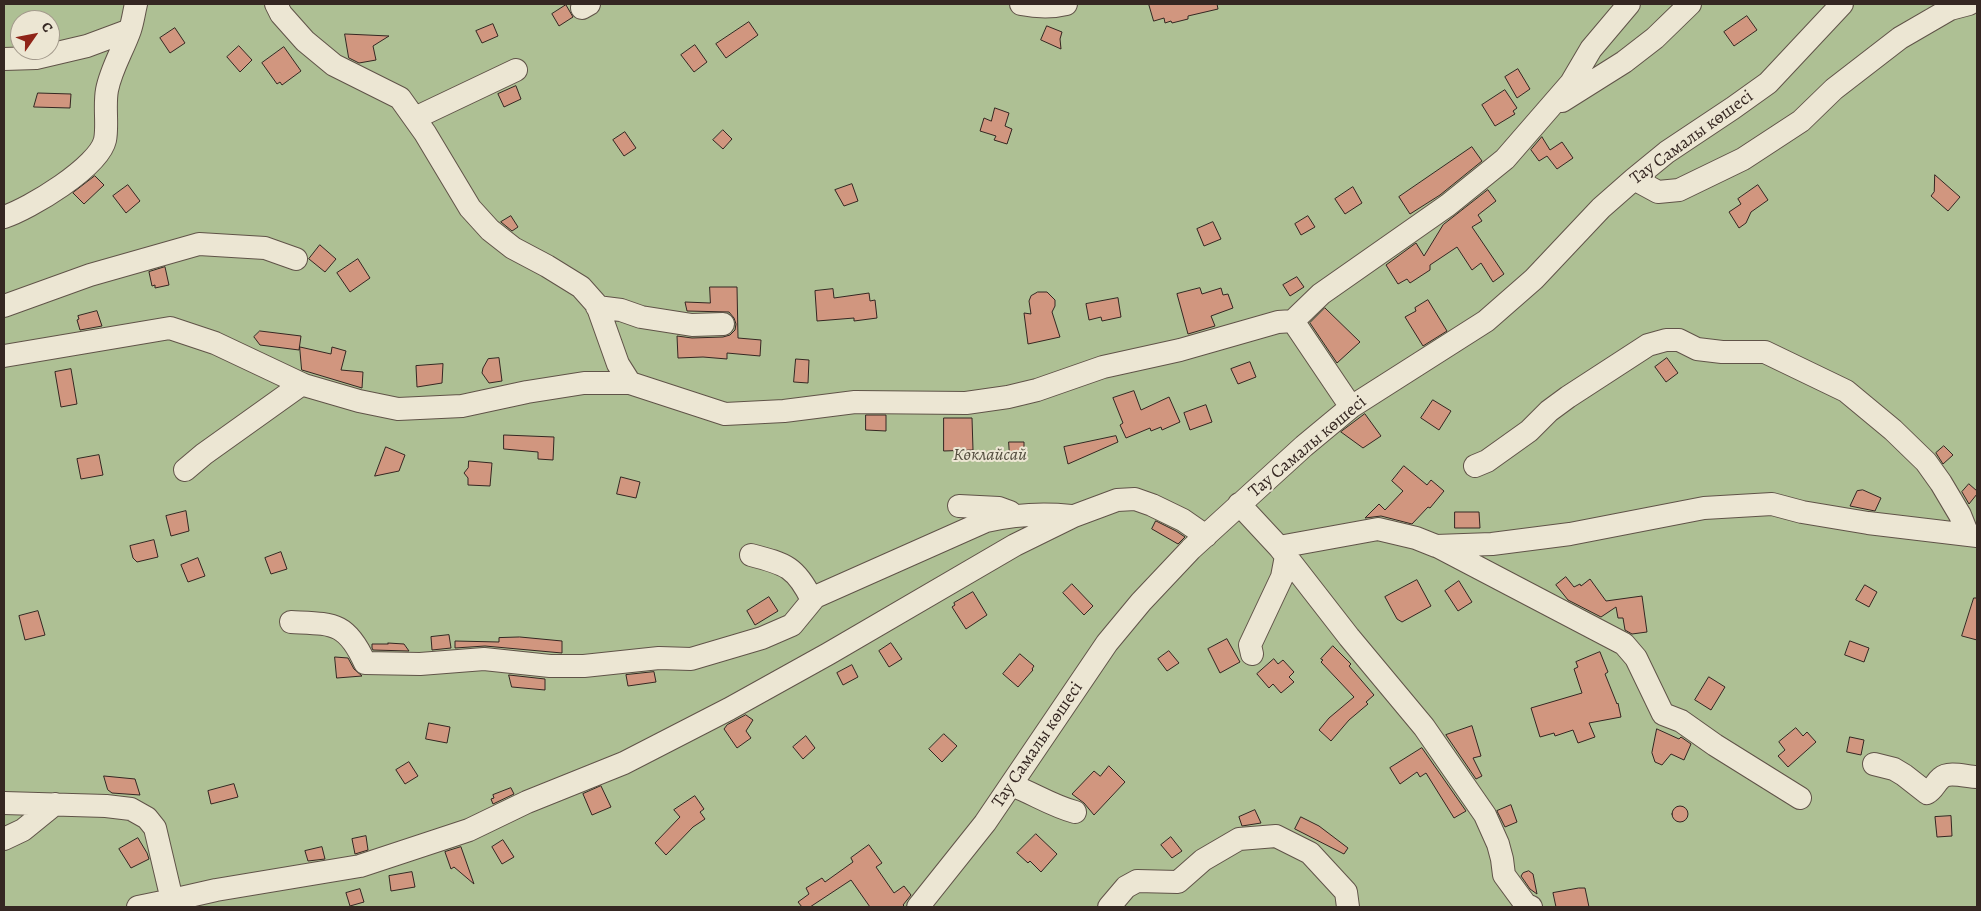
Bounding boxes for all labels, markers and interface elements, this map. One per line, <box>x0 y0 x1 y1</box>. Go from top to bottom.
north arrow <box>10 10 60 60</box>
text: С <box>37 18 57 36</box>
street label: Тау Самалы көшесі <box>1626 86 1758 190</box>
street label: Тау Самалы көшесі <box>1245 391 1371 503</box>
park label: Көклайсай <box>953 445 1027 467</box>
street label: Тау Самалы көшесі <box>988 678 1088 812</box>

